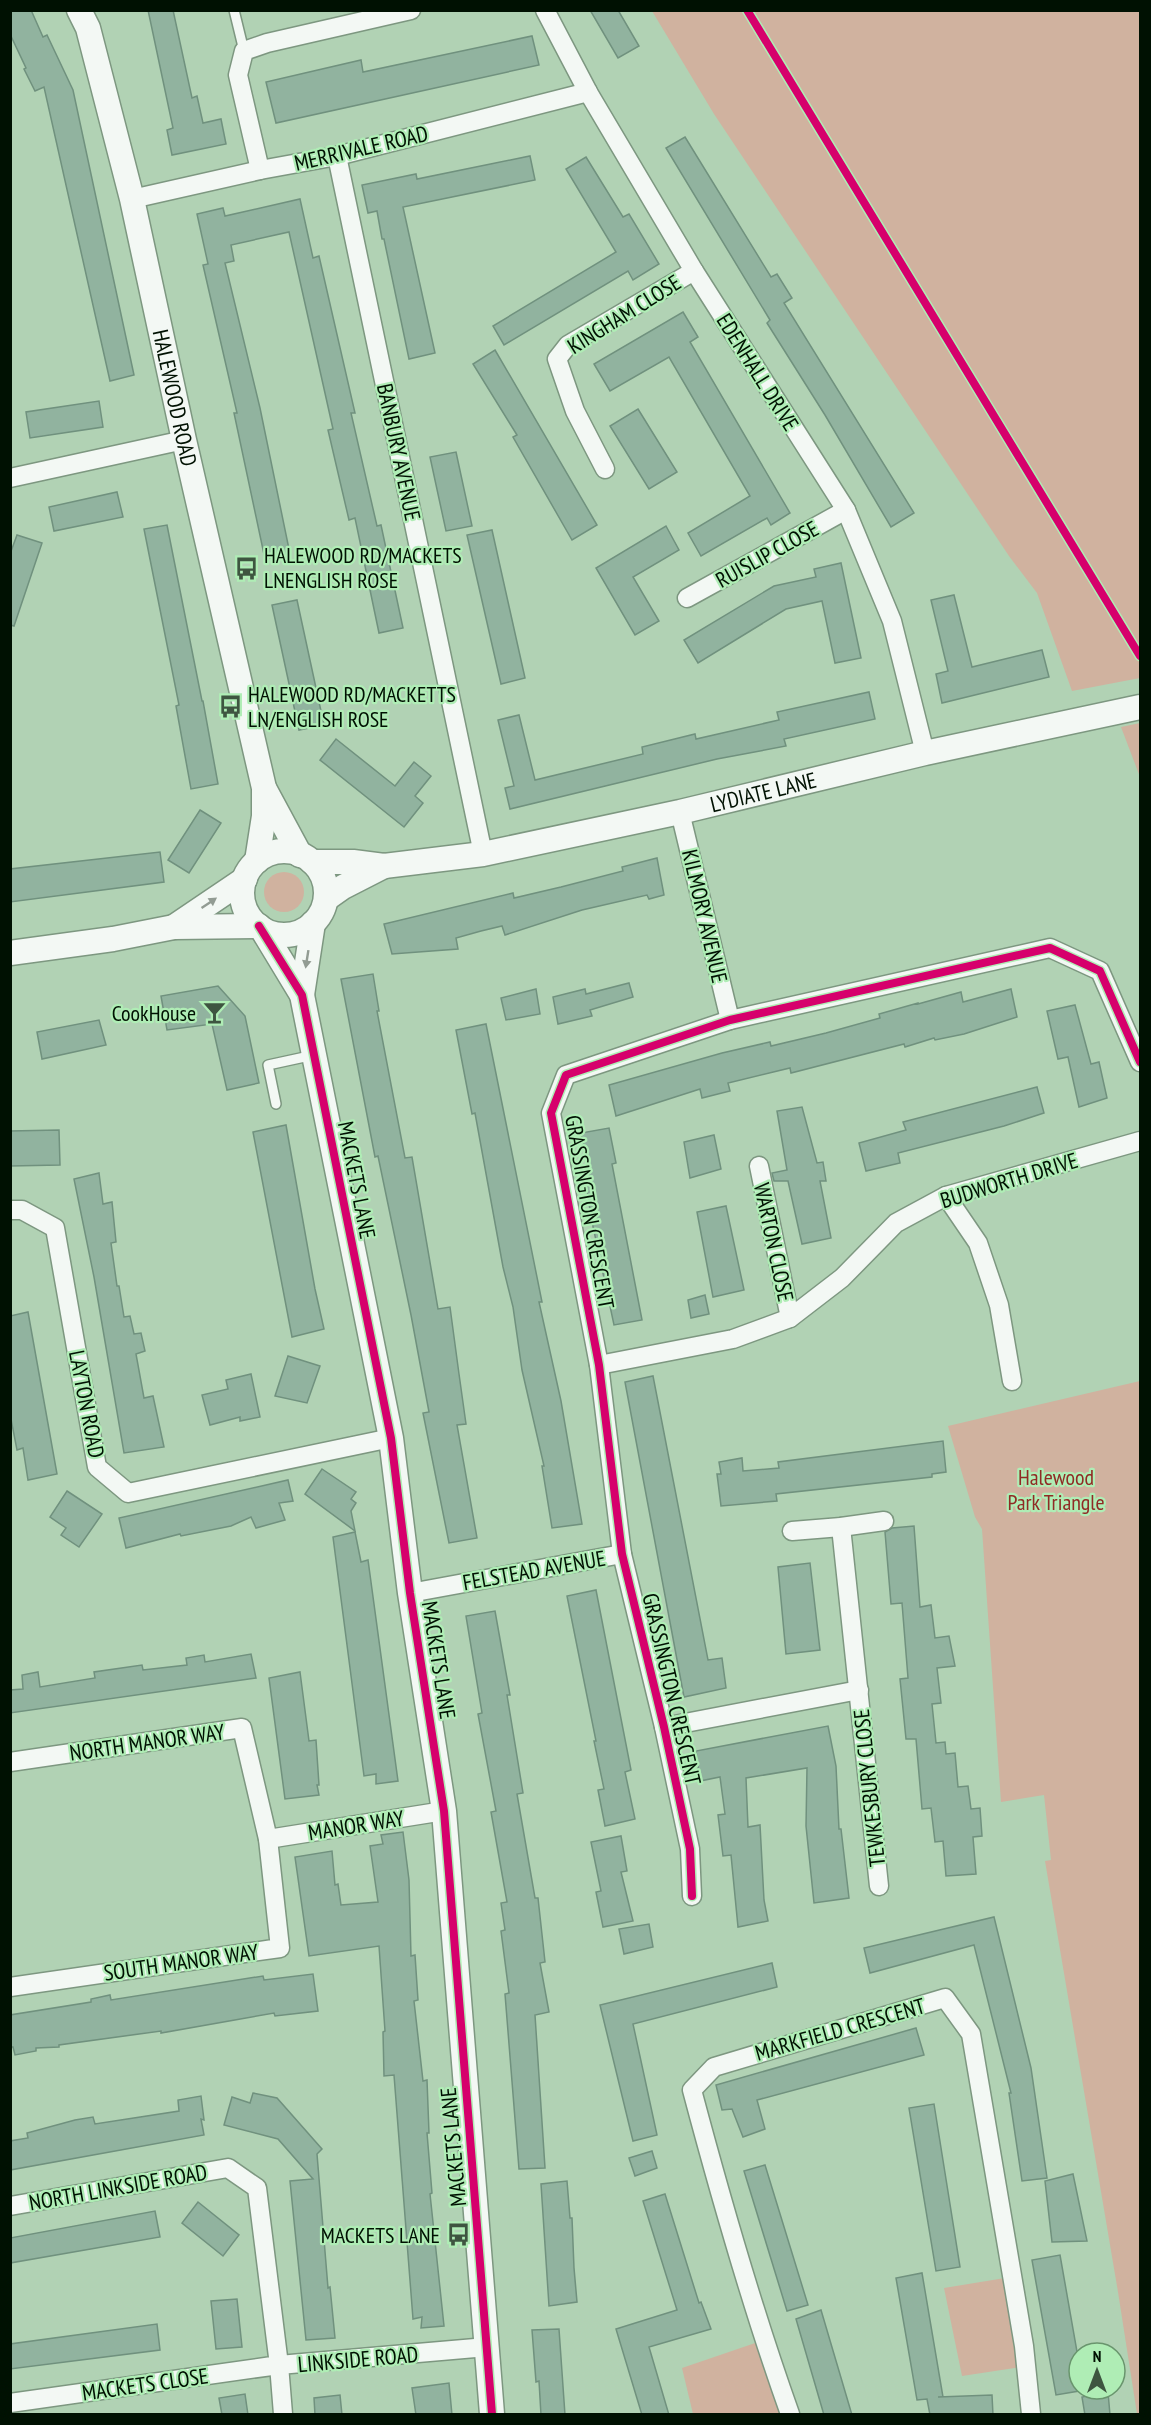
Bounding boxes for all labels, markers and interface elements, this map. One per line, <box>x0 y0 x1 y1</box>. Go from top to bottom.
street label: MERRIVALE ROAD <box>292 119 430 177</box>
street label: KINGHAM CLOSE <box>562 268 686 360</box>
street label: EDENHALL DRIVE <box>711 308 805 436</box>
street label: HALEWOOD ROAD <box>147 327 204 469</box>
street label: BANBURY AVENUE <box>371 381 427 523</box>
street label: RUISLIP CLOSE <box>711 514 823 594</box>
place label: HALEWOOD RD/MACKETS LNENGLISH ROSE <box>264 541 462 594</box>
bus stop icon: HALEWOOD RD/MACKETS LNENGLISH ROSE <box>233 555 259 581</box>
place label: HALEWOOD RD/MACKETTS LN/ENGLISH ROSE <box>248 680 456 733</box>
bus stop icon: HALEWOOD RD/MACKETTS LN/ENGLISH ROSE <box>217 694 243 720</box>
street label: LYDIATE LANE <box>707 766 819 818</box>
street label: KILMORY AVENUE <box>676 846 734 986</box>
one-way arrow <box>201 897 218 908</box>
one-way arrow <box>303 950 312 969</box>
place label: CookHouse <box>112 999 196 1027</box>
bar icon: CookHouse <box>201 1000 227 1026</box>
street label: GRASSINGTON CRESCENT <box>559 1113 621 1311</box>
street label: MACKETS LANE <box>332 1119 382 1241</box>
street label: BUDWORTH DRIVE <box>937 1146 1081 1214</box>
street label: WARTON CLOSE <box>748 1180 800 1304</box>
street label: LAYTON ROAD <box>63 1348 111 1460</box>
park label: Halewood Park Triangle <box>1007 1463 1105 1516</box>
street label: FELSTEAD AVENUE <box>461 1544 607 1596</box>
street label: GRASSINGTON CRESCENT <box>636 1590 708 1788</box>
street label: MACKETS LANE <box>416 1599 462 1721</box>
street label: TEWKESBURY CLOSE <box>847 1708 891 1868</box>
street label: NORTH MANOR WAY <box>68 1717 226 1767</box>
street label: MANOR WAY <box>306 1804 406 1846</box>
street label: SOUTH MANOR WAY <box>102 1937 260 1987</box>
street label: MARKFIELD CRESCENT <box>752 1991 928 2067</box>
street label: MACKETS LANE <box>434 2086 472 2208</box>
street label: NORTH LINKSIDE ROAD <box>27 2158 209 2216</box>
place label: MACKETS LANE <box>321 2221 440 2249</box>
bus stop icon: MACKETS LANE <box>445 2222 471 2248</box>
street label: LINKSIDE ROAD <box>297 2340 419 2378</box>
north arrow <box>1067 2341 1127 2401</box>
text: N <box>1093 2346 1101 2366</box>
street label: MACKETS CLOSE <box>80 2361 210 2407</box>

